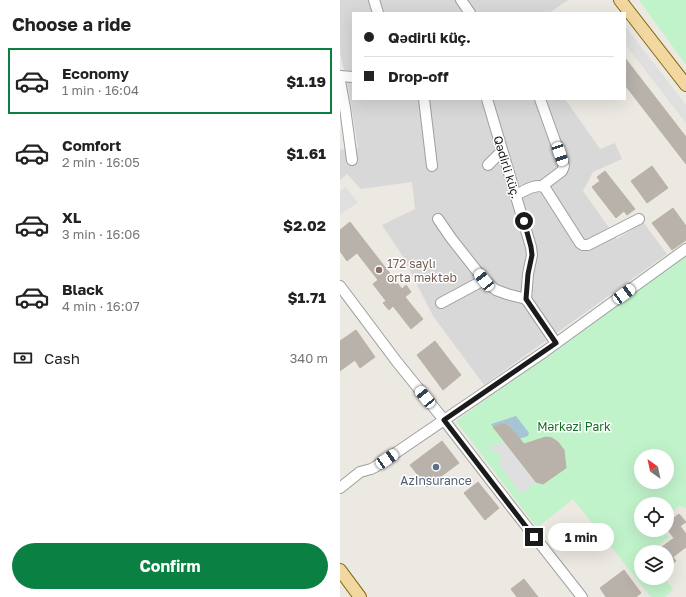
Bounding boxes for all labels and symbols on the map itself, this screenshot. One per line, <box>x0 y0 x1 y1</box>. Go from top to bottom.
street label: Qədirli küç. <box>490 134 524 200</box>
car <box>550 141 570 167</box>
route start <box>515 212 533 230</box>
place label: 172 saylı orta məktəb <box>387 256 457 285</box>
marker: 172 saylı orta məktəb <box>374 265 384 275</box>
car <box>472 267 496 293</box>
car <box>611 282 637 306</box>
car <box>413 384 437 410</box>
park label: Mərkəzi Park <box>537 419 611 434</box>
car <box>374 447 400 471</box>
north arrow <box>634 449 674 489</box>
marker: AzInsurance <box>431 462 441 472</box>
place label: AzInsurance <box>400 473 472 488</box>
callout: 1 min <box>548 523 614 551</box>
route end <box>525 528 543 546</box>

